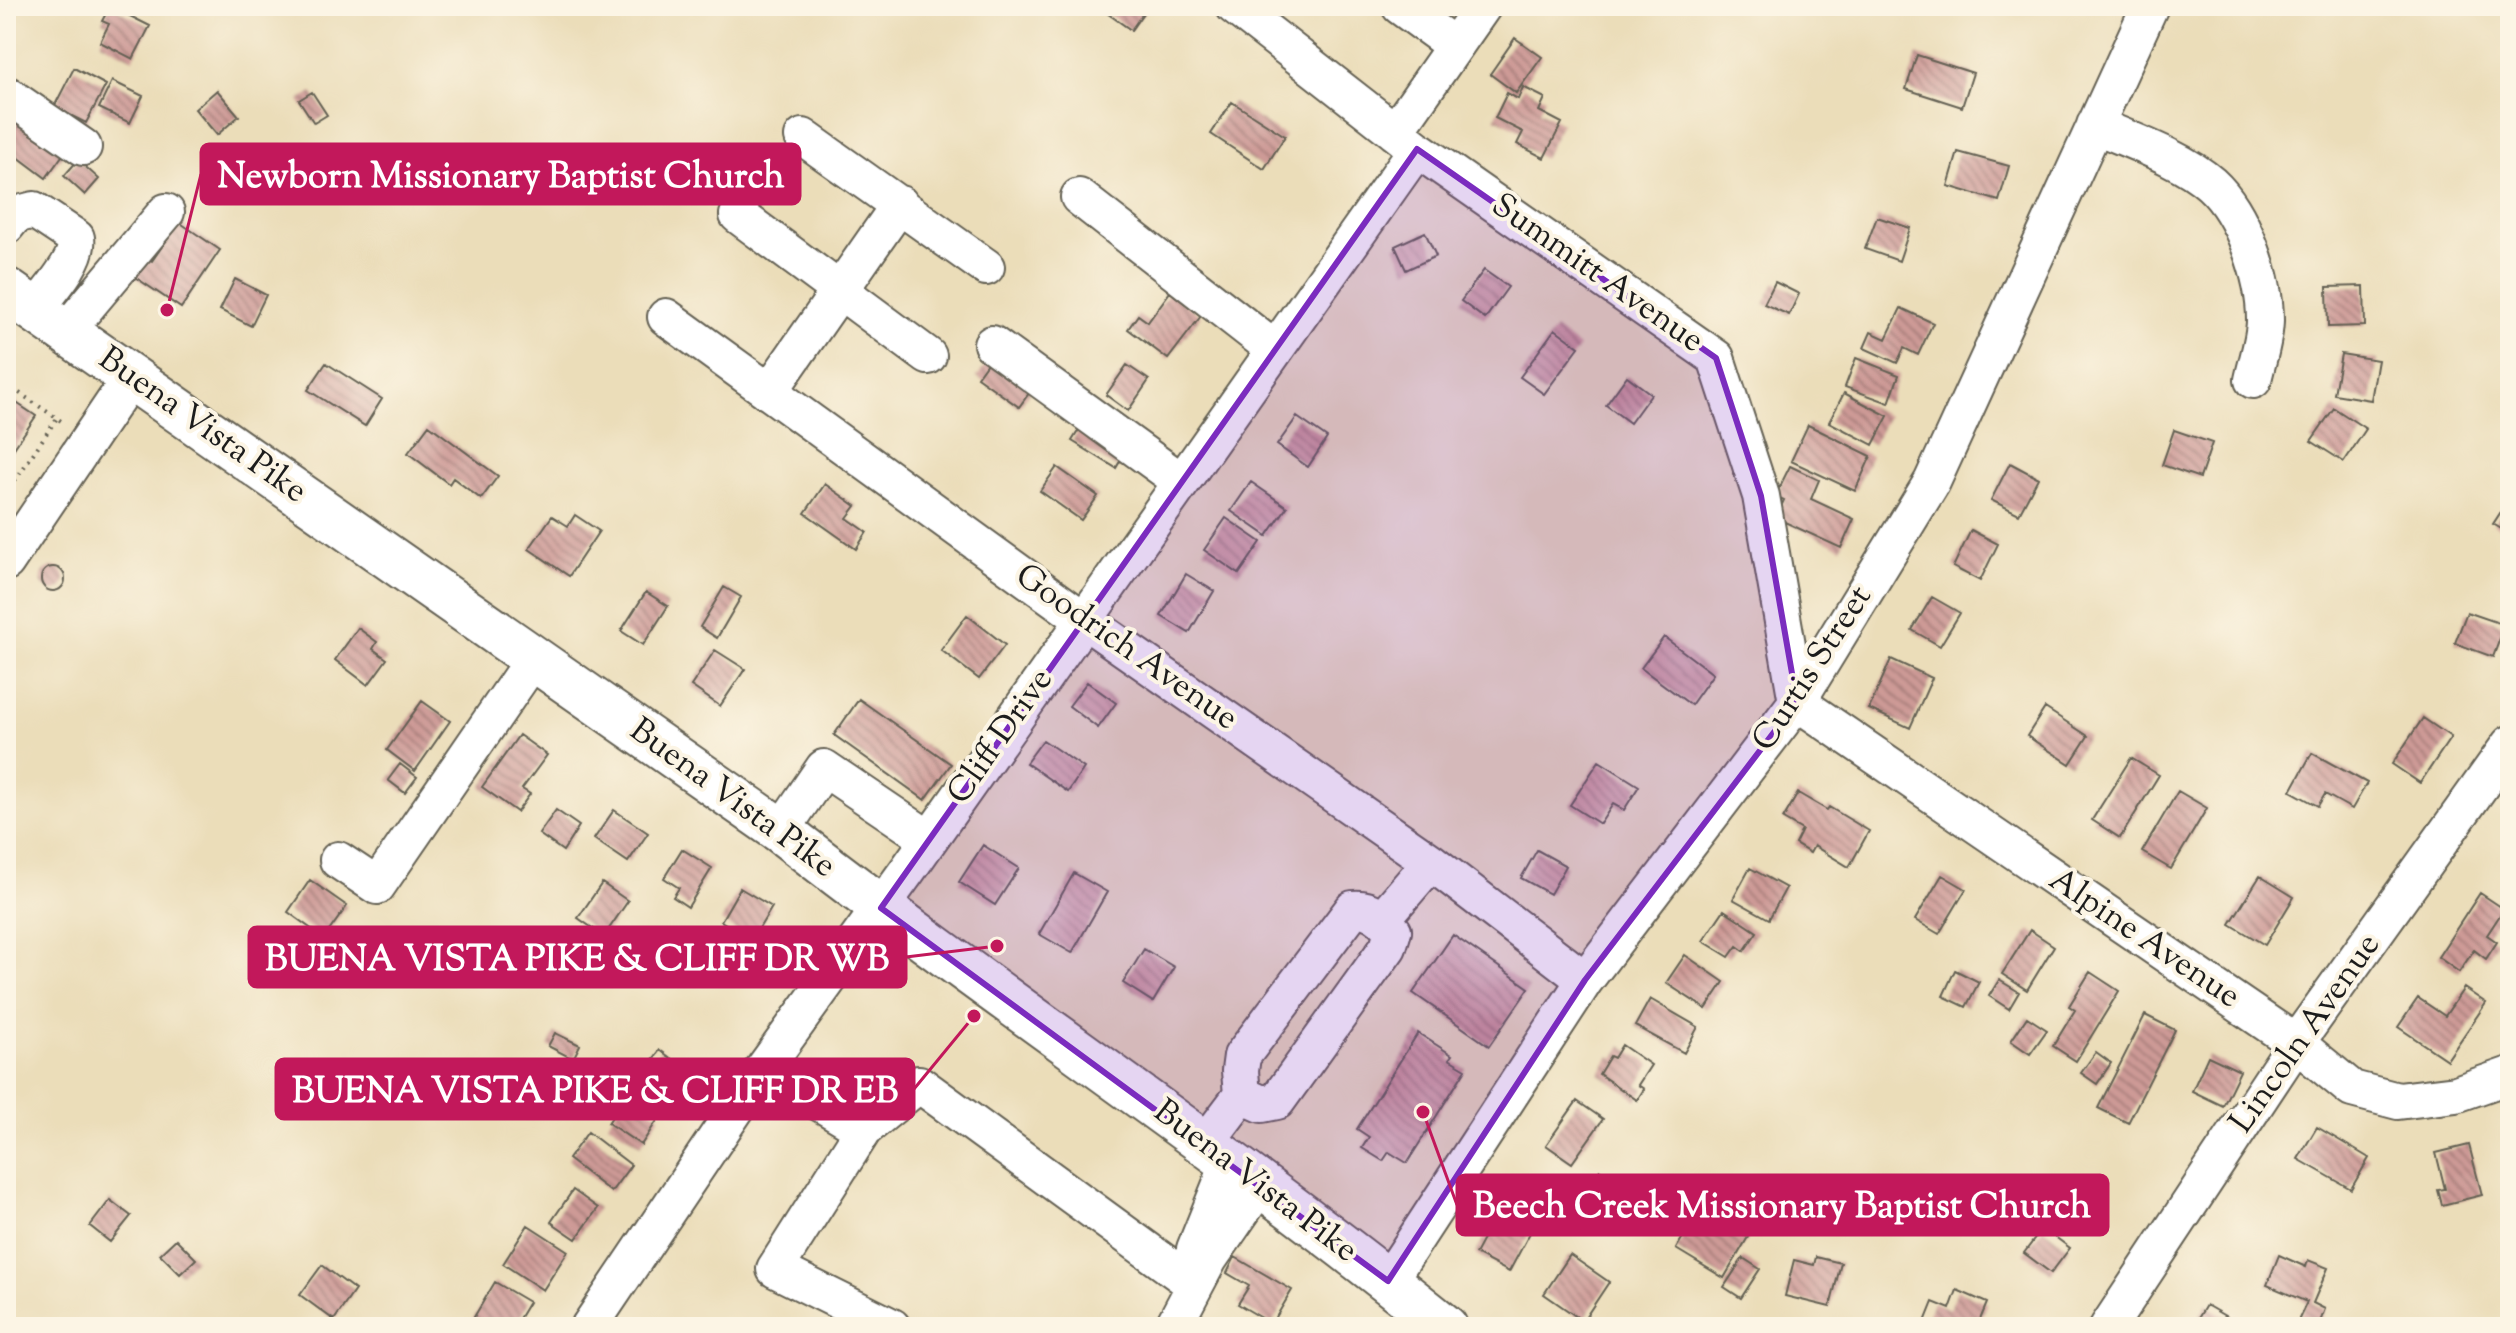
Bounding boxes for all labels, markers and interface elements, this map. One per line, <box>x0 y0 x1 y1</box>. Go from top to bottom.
callout: Newborn Missionary Baptist Church <box>201 144 800 204</box>
text: Newborn Missionary Baptist Church <box>217 152 785 204</box>
street label: Summitt Avenue <box>1481 182 1713 366</box>
street label: Buena Vista Pike <box>88 336 316 516</box>
street label: Goodrich Avenue <box>1005 553 1247 743</box>
street label: Curtis Street <box>1741 576 1885 762</box>
street label: Cliff Drive <box>936 659 1066 815</box>
street label: Buena Vista Pike <box>619 707 845 891</box>
street label: Alpine Avenue <box>2038 857 2250 1021</box>
street label: Lincoln Avenue <box>2219 924 2393 1144</box>
callout: BUENA VISTA PIKE & CLIFF DR WB <box>249 927 906 987</box>
text: BUENA VISTA PIKE & CLIFF DR WB <box>265 935 890 987</box>
callout: BUENA VISTA PIKE & CLIFF DR EB <box>276 1059 914 1119</box>
text: BUENA VISTA PIKE & CLIFF DR EB <box>292 1067 898 1119</box>
street label: Buena Vista Pike <box>1142 1089 1368 1275</box>
callout: Beech Creek Missionary Baptist Church <box>1457 1175 2108 1235</box>
text: Beech Creek Missionary Baptist Church <box>1473 1182 2091 1234</box>

